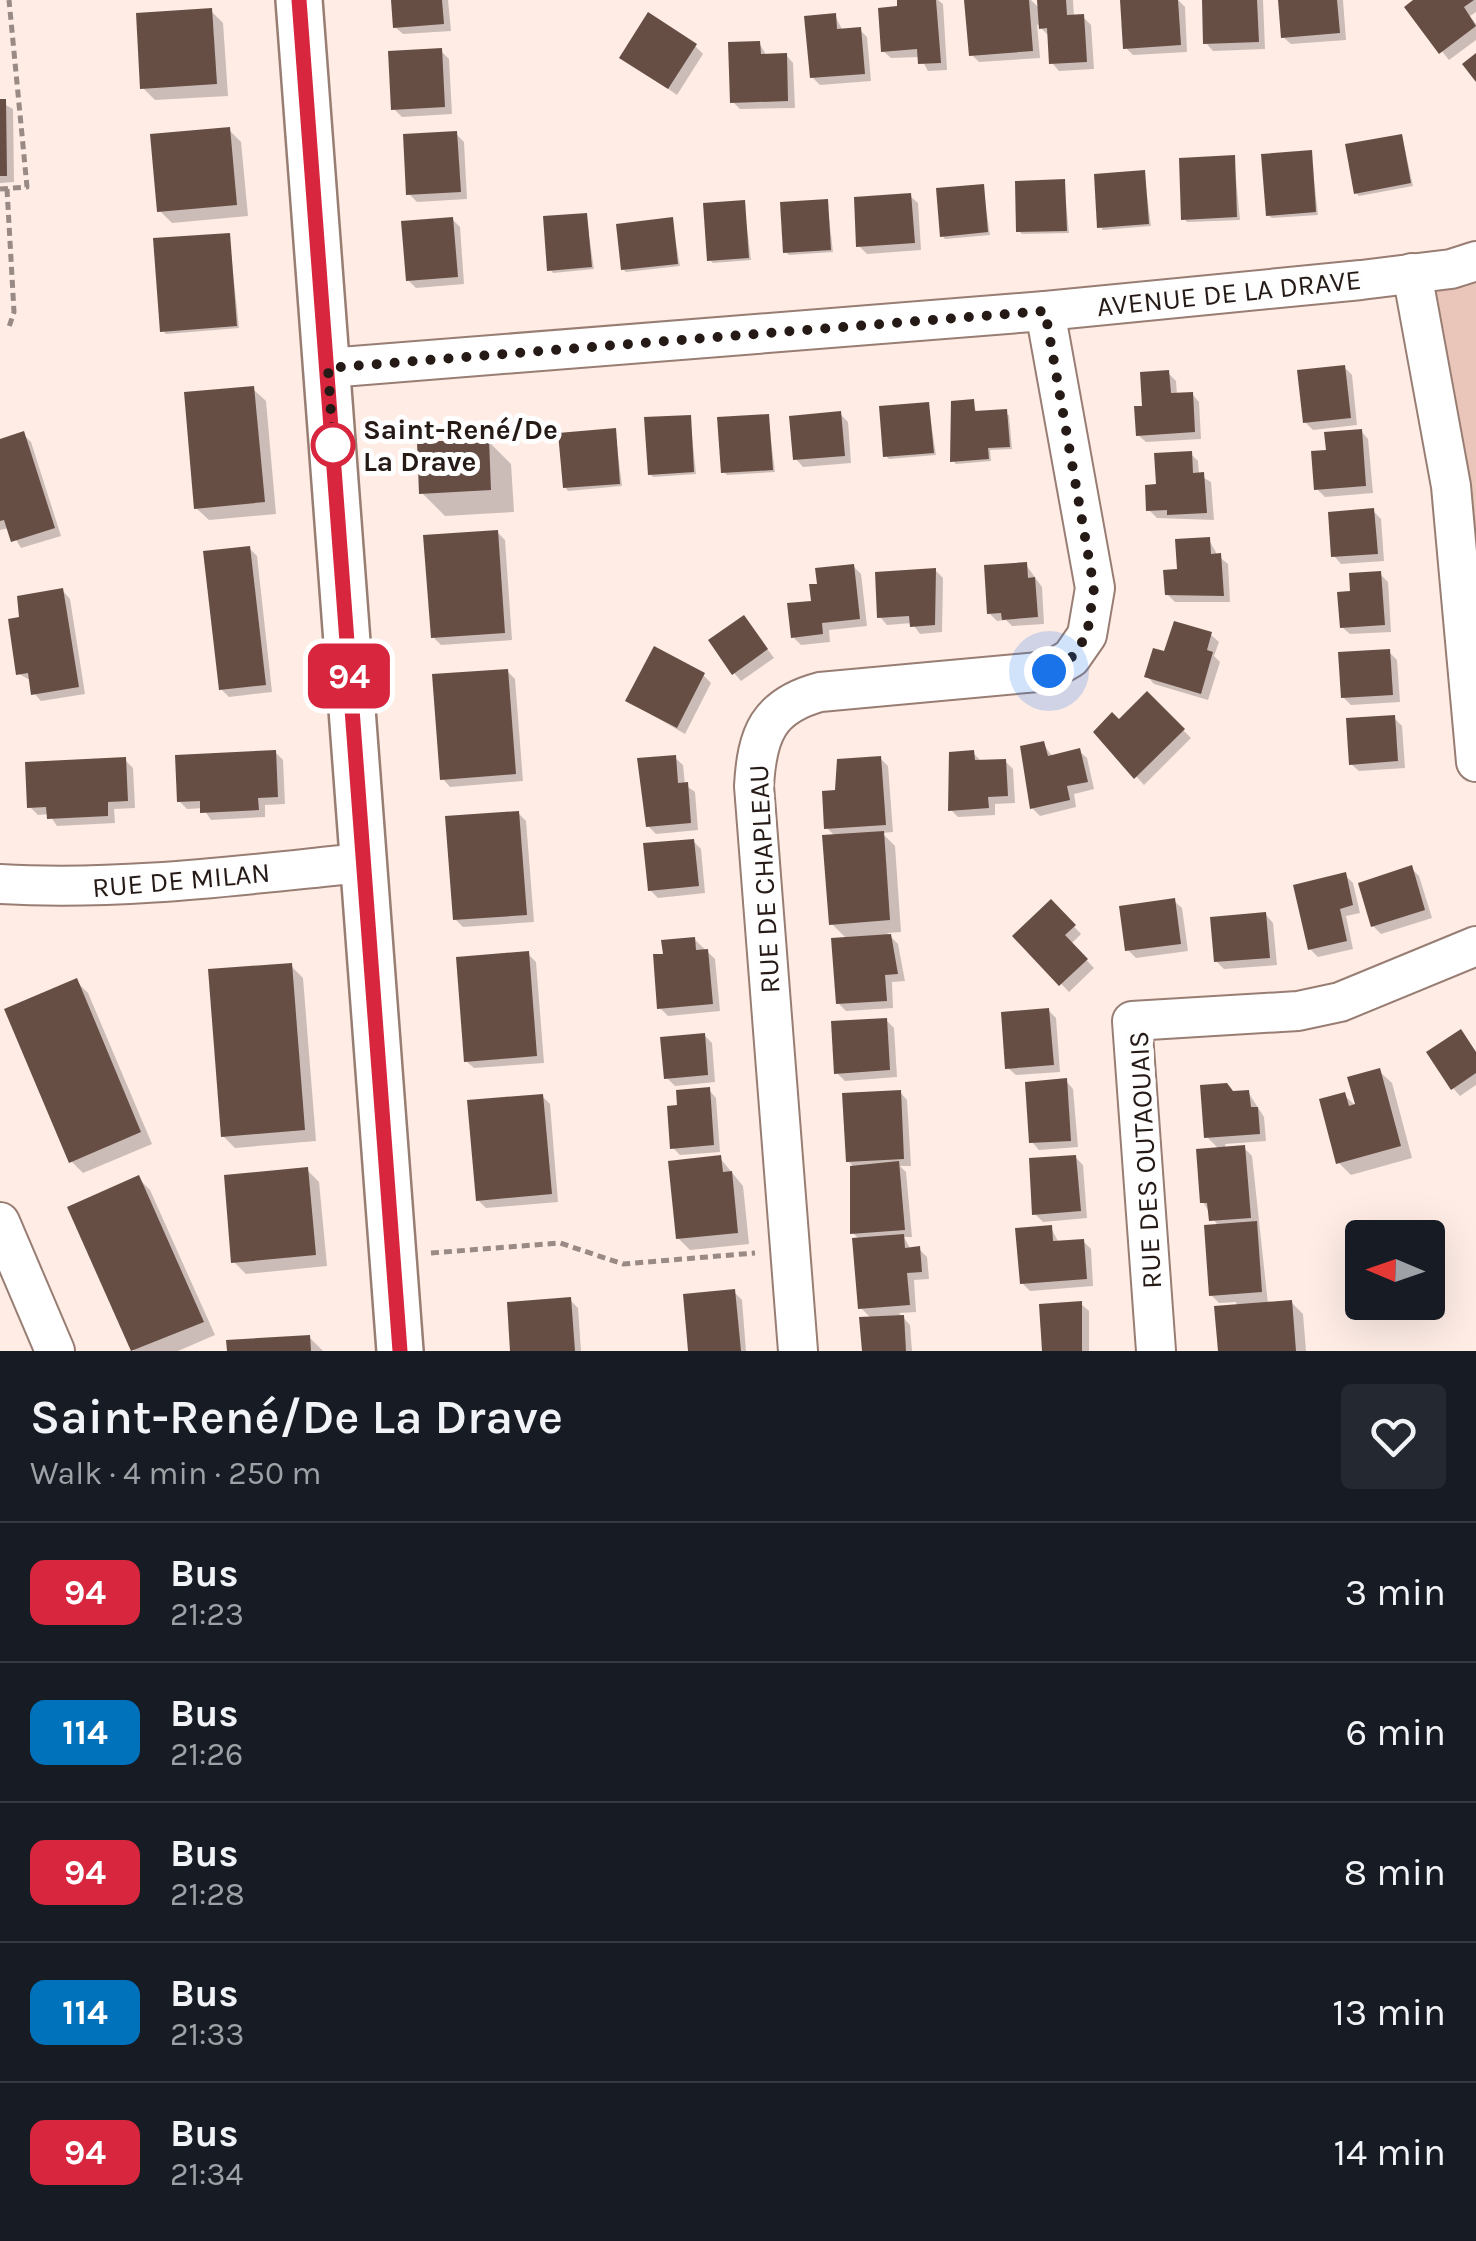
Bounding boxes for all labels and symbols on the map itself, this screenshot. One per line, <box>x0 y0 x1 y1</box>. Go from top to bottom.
street label: AVENUE DE LA DRAVE <box>1095 263 1363 323</box>
place label: Saint-René/De La Drave <box>363 413 558 478</box>
marker: Saint-René/De La Drave <box>312 424 354 466</box>
line badge: 94 <box>304 644 394 708</box>
your location <box>1024 646 1074 696</box>
street label: RUE DE CHAPLEAU <box>742 764 786 994</box>
street label: RUE DE MILAN <box>91 856 271 904</box>
street label: RUE DES OUTAOUAIS <box>1122 1030 1168 1290</box>
north arrow <box>1345 1220 1445 1320</box>

